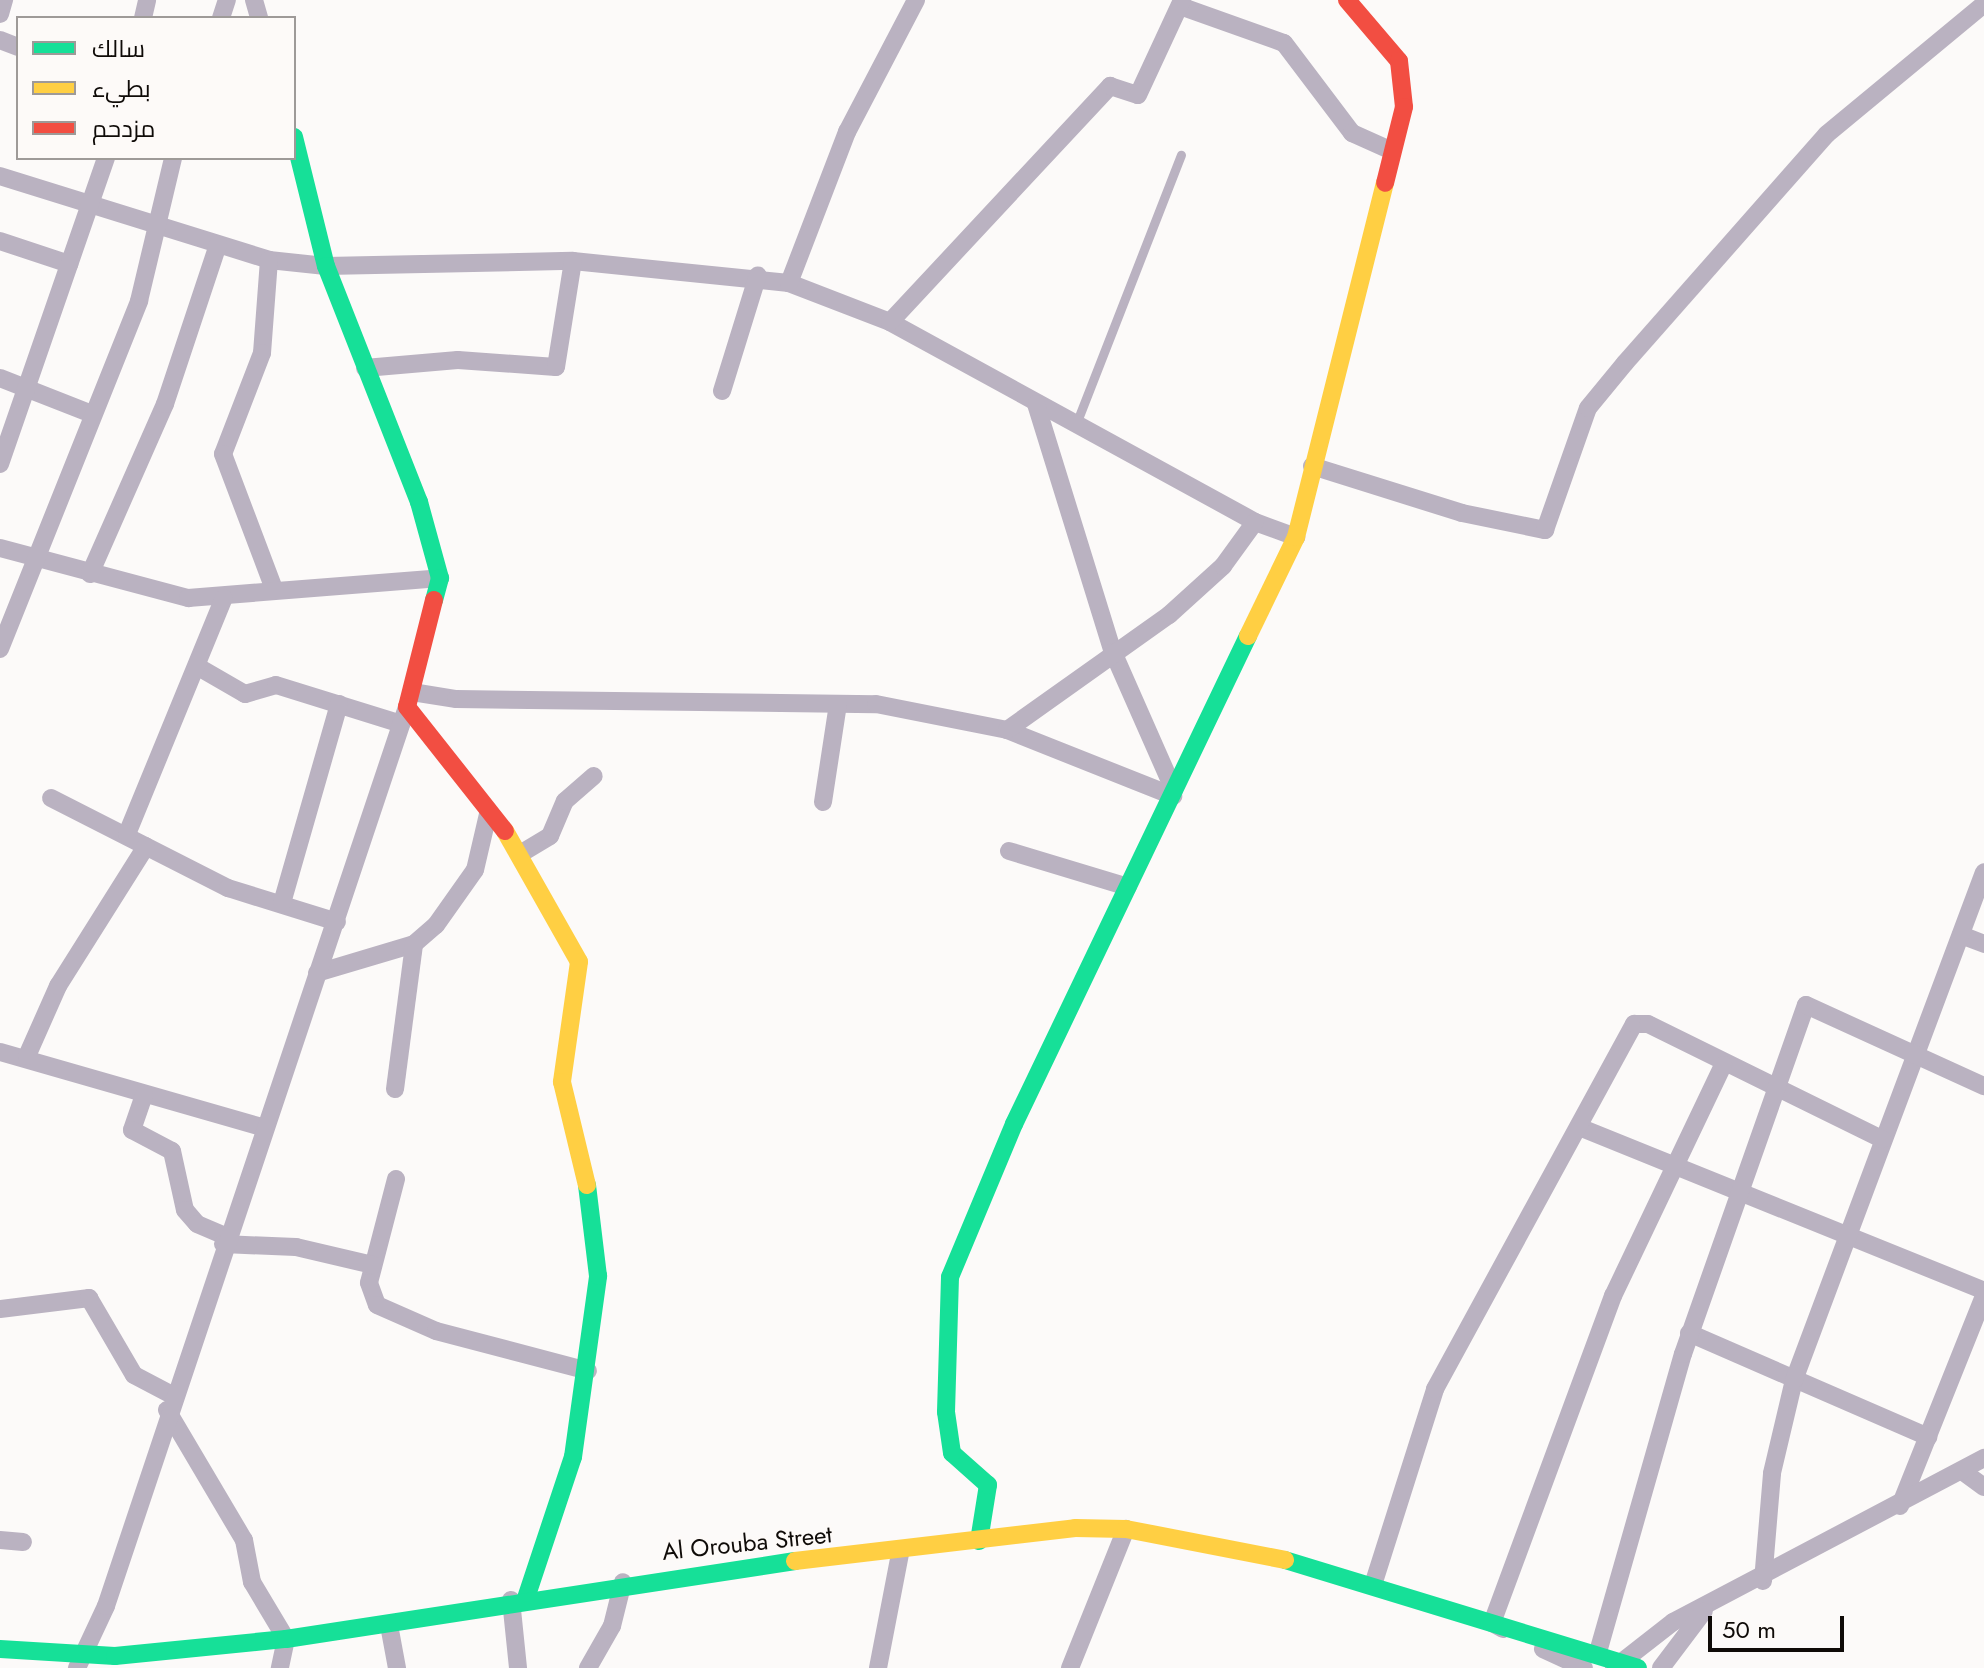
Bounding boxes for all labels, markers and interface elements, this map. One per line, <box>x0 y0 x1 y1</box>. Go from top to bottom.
legend <box>16 16 296 160</box>
text: سالك <box>92 31 145 66</box>
text: بطيء <box>92 71 151 106</box>
text: مزدحم <box>92 111 155 146</box>
street label: Al Orouba Street <box>661 1520 833 1566</box>
scale bar <box>1712 1600 1848 1650</box>
text: 50 m <box>1722 1612 1776 1647</box>

